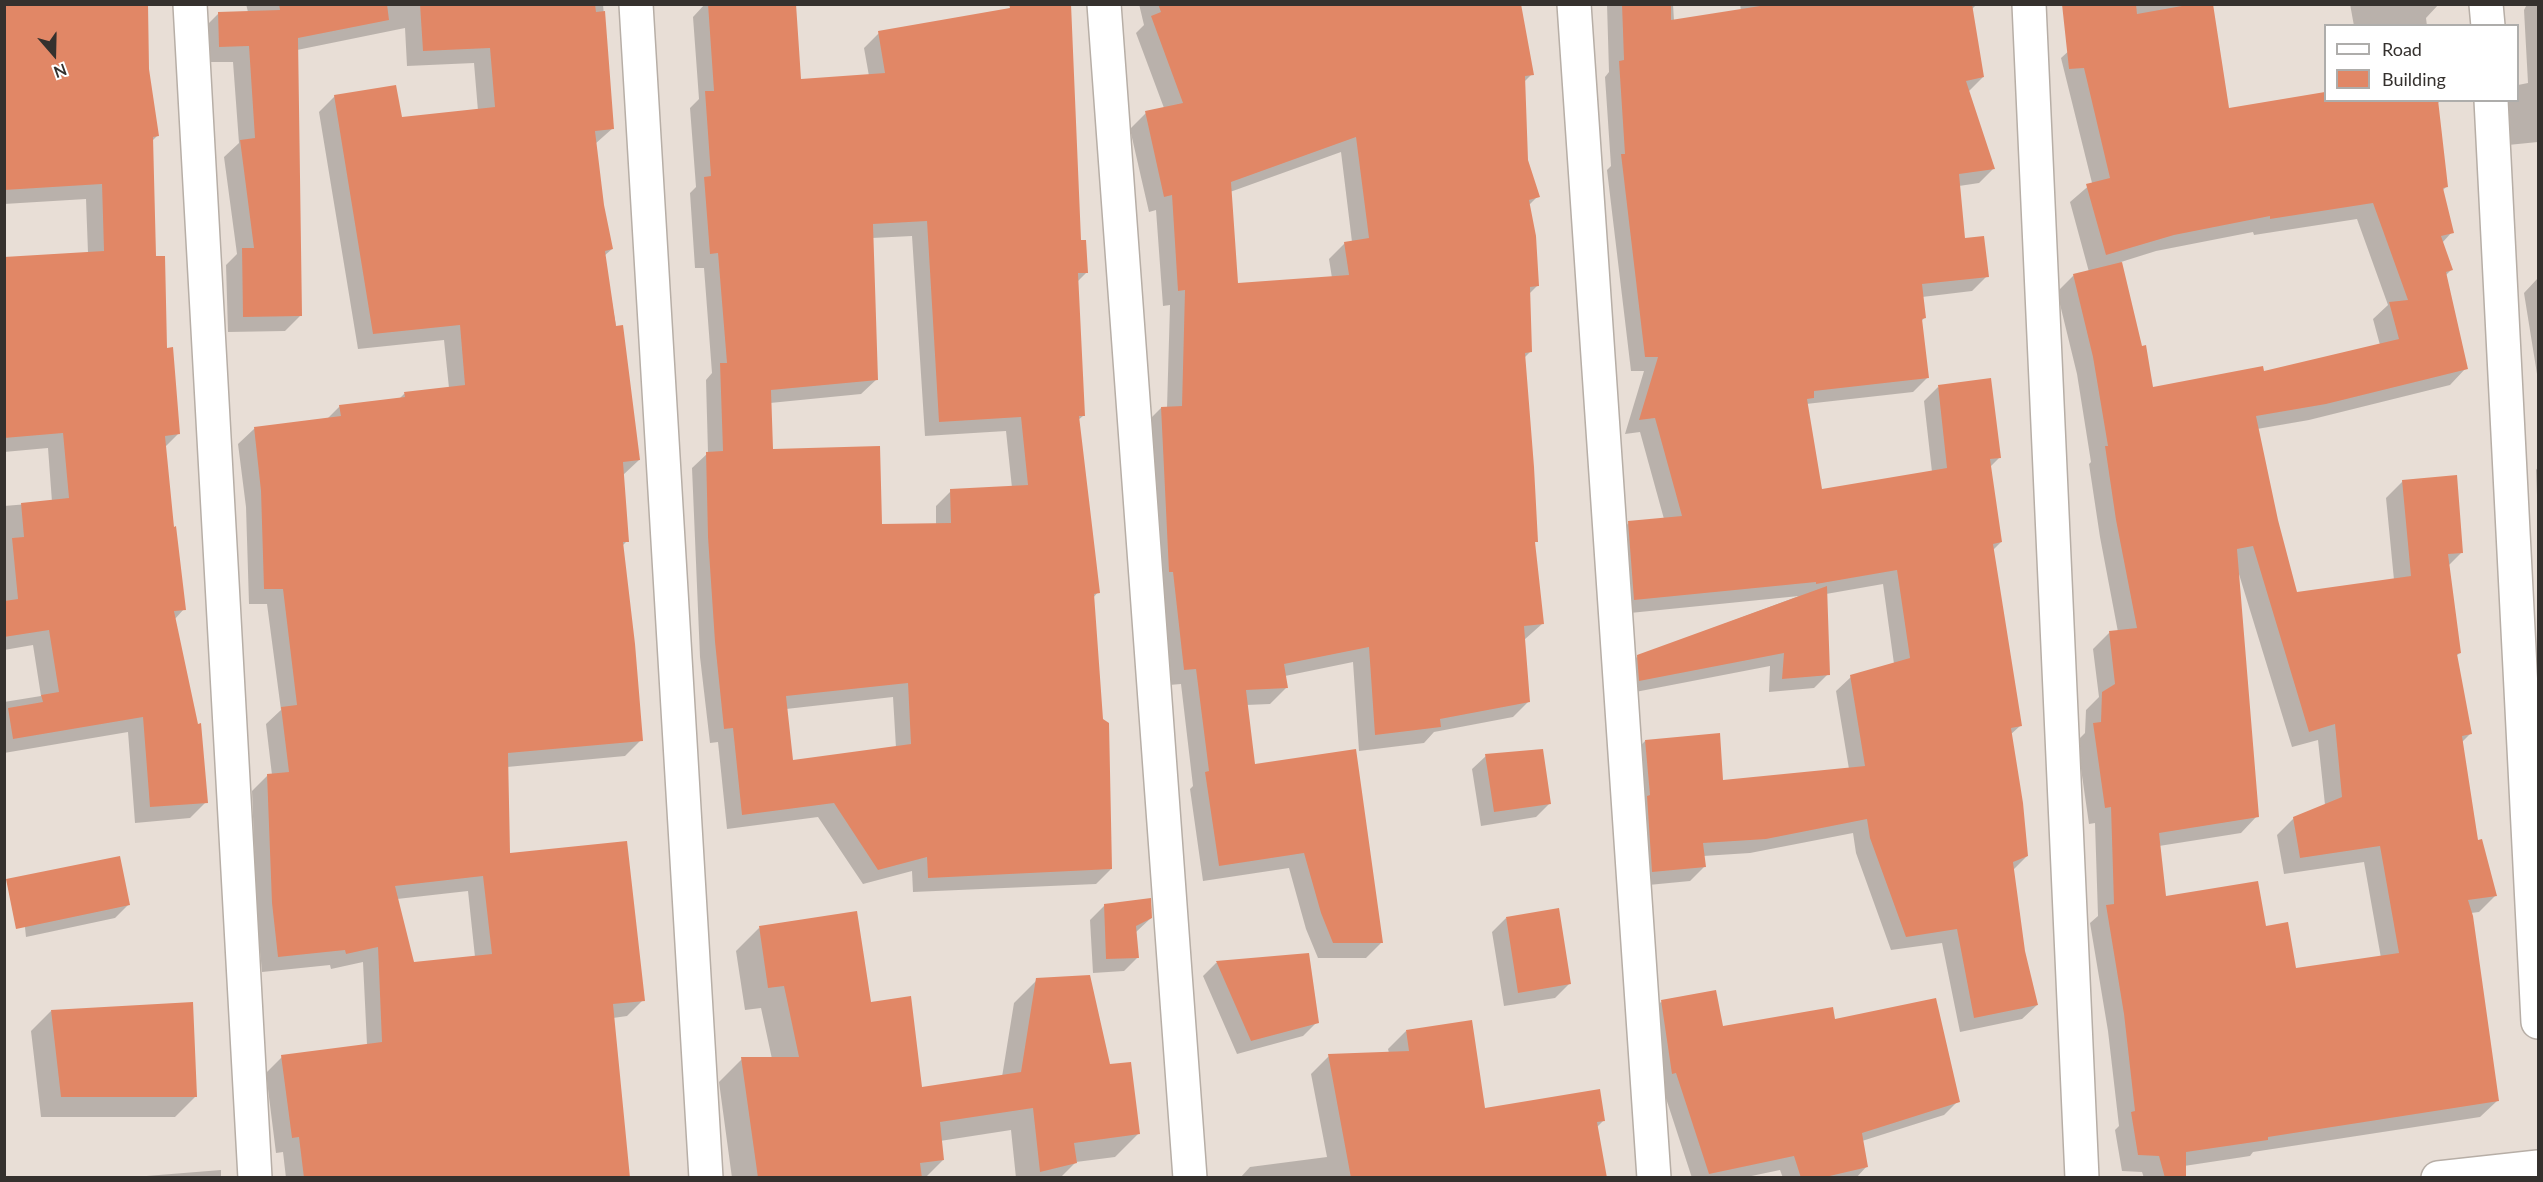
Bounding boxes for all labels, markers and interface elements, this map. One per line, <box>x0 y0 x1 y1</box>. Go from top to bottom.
north arrow <box>24 24 84 84</box>
legend <box>2324 24 2519 102</box>
text: Road <box>2382 38 2422 60</box>
text: N <box>51 60 69 82</box>
text: Building <box>2382 68 2446 90</box>

